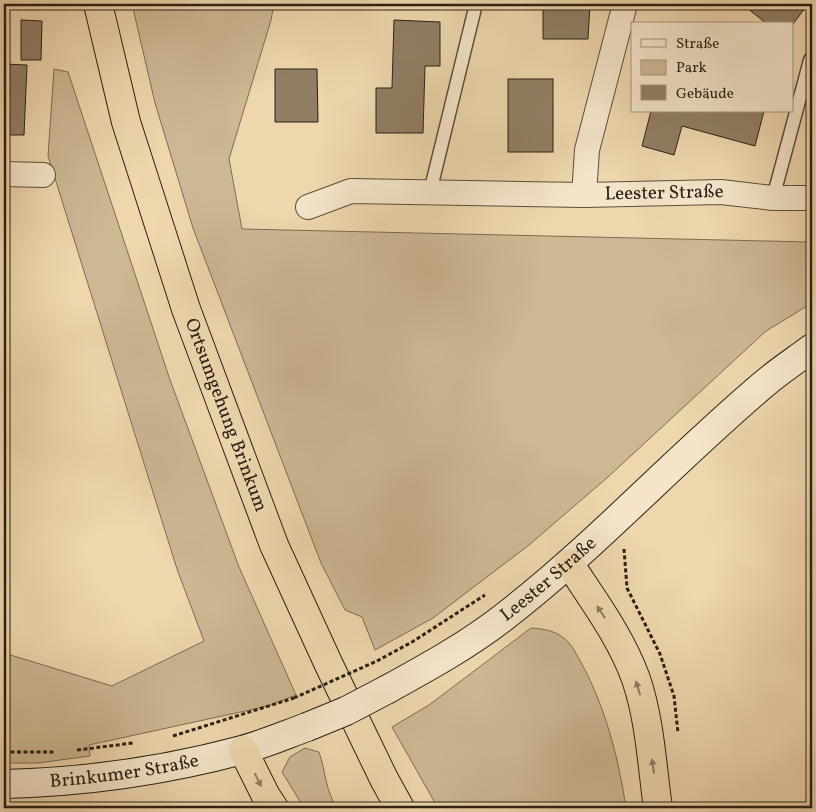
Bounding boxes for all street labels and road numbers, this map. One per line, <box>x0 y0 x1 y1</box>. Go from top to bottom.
street label: Leester Straße <box>604 179 724 208</box>
street label: Ortsumgehung Brinkum <box>178 315 274 516</box>
street label: Leester Straße <box>495 531 602 628</box>
street label: Brinkumer Straße <box>49 748 201 795</box>

